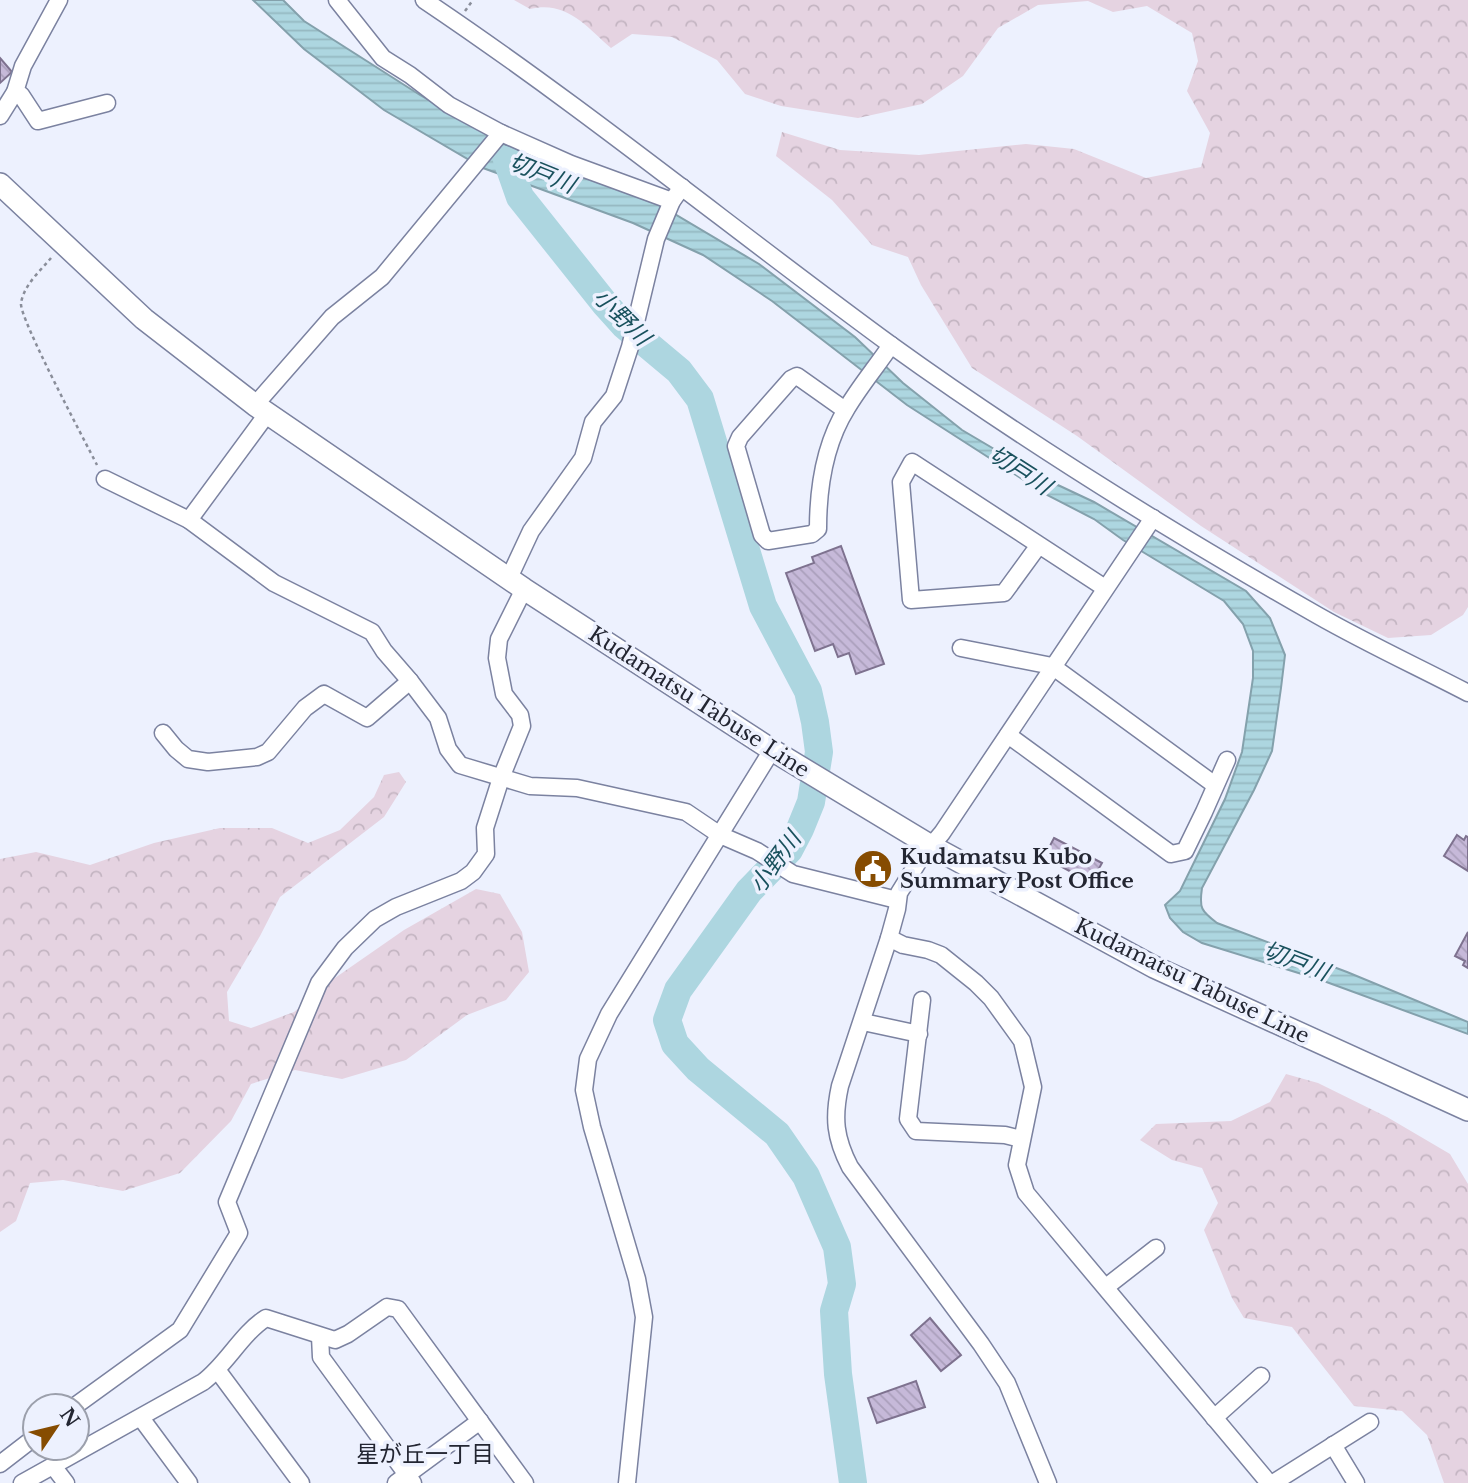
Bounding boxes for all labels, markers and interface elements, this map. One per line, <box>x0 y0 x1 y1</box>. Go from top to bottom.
water label: 切戸川 <box>505 147 582 200</box>
water label: 小野川 <box>588 283 658 353</box>
water label: 切戸川 <box>983 439 1059 502</box>
street label: Kudamatsu Tabuse Line <box>584 621 814 783</box>
water label: 小野川 <box>743 823 808 898</box>
place label: Kudamatsu Kubo Summary Post Office <box>900 844 1134 894</box>
public building icon: Kudamatsu Kubo Summary Post Office <box>852 848 894 890</box>
street label: Kudamatsu Tabuse Line <box>1070 913 1314 1049</box>
water label: 切戸川 <box>1259 936 1336 988</box>
north arrow <box>21 1392 91 1462</box>
text: N <box>55 1404 84 1432</box>
district label: 星が丘一丁目 <box>356 1440 494 1468</box>

